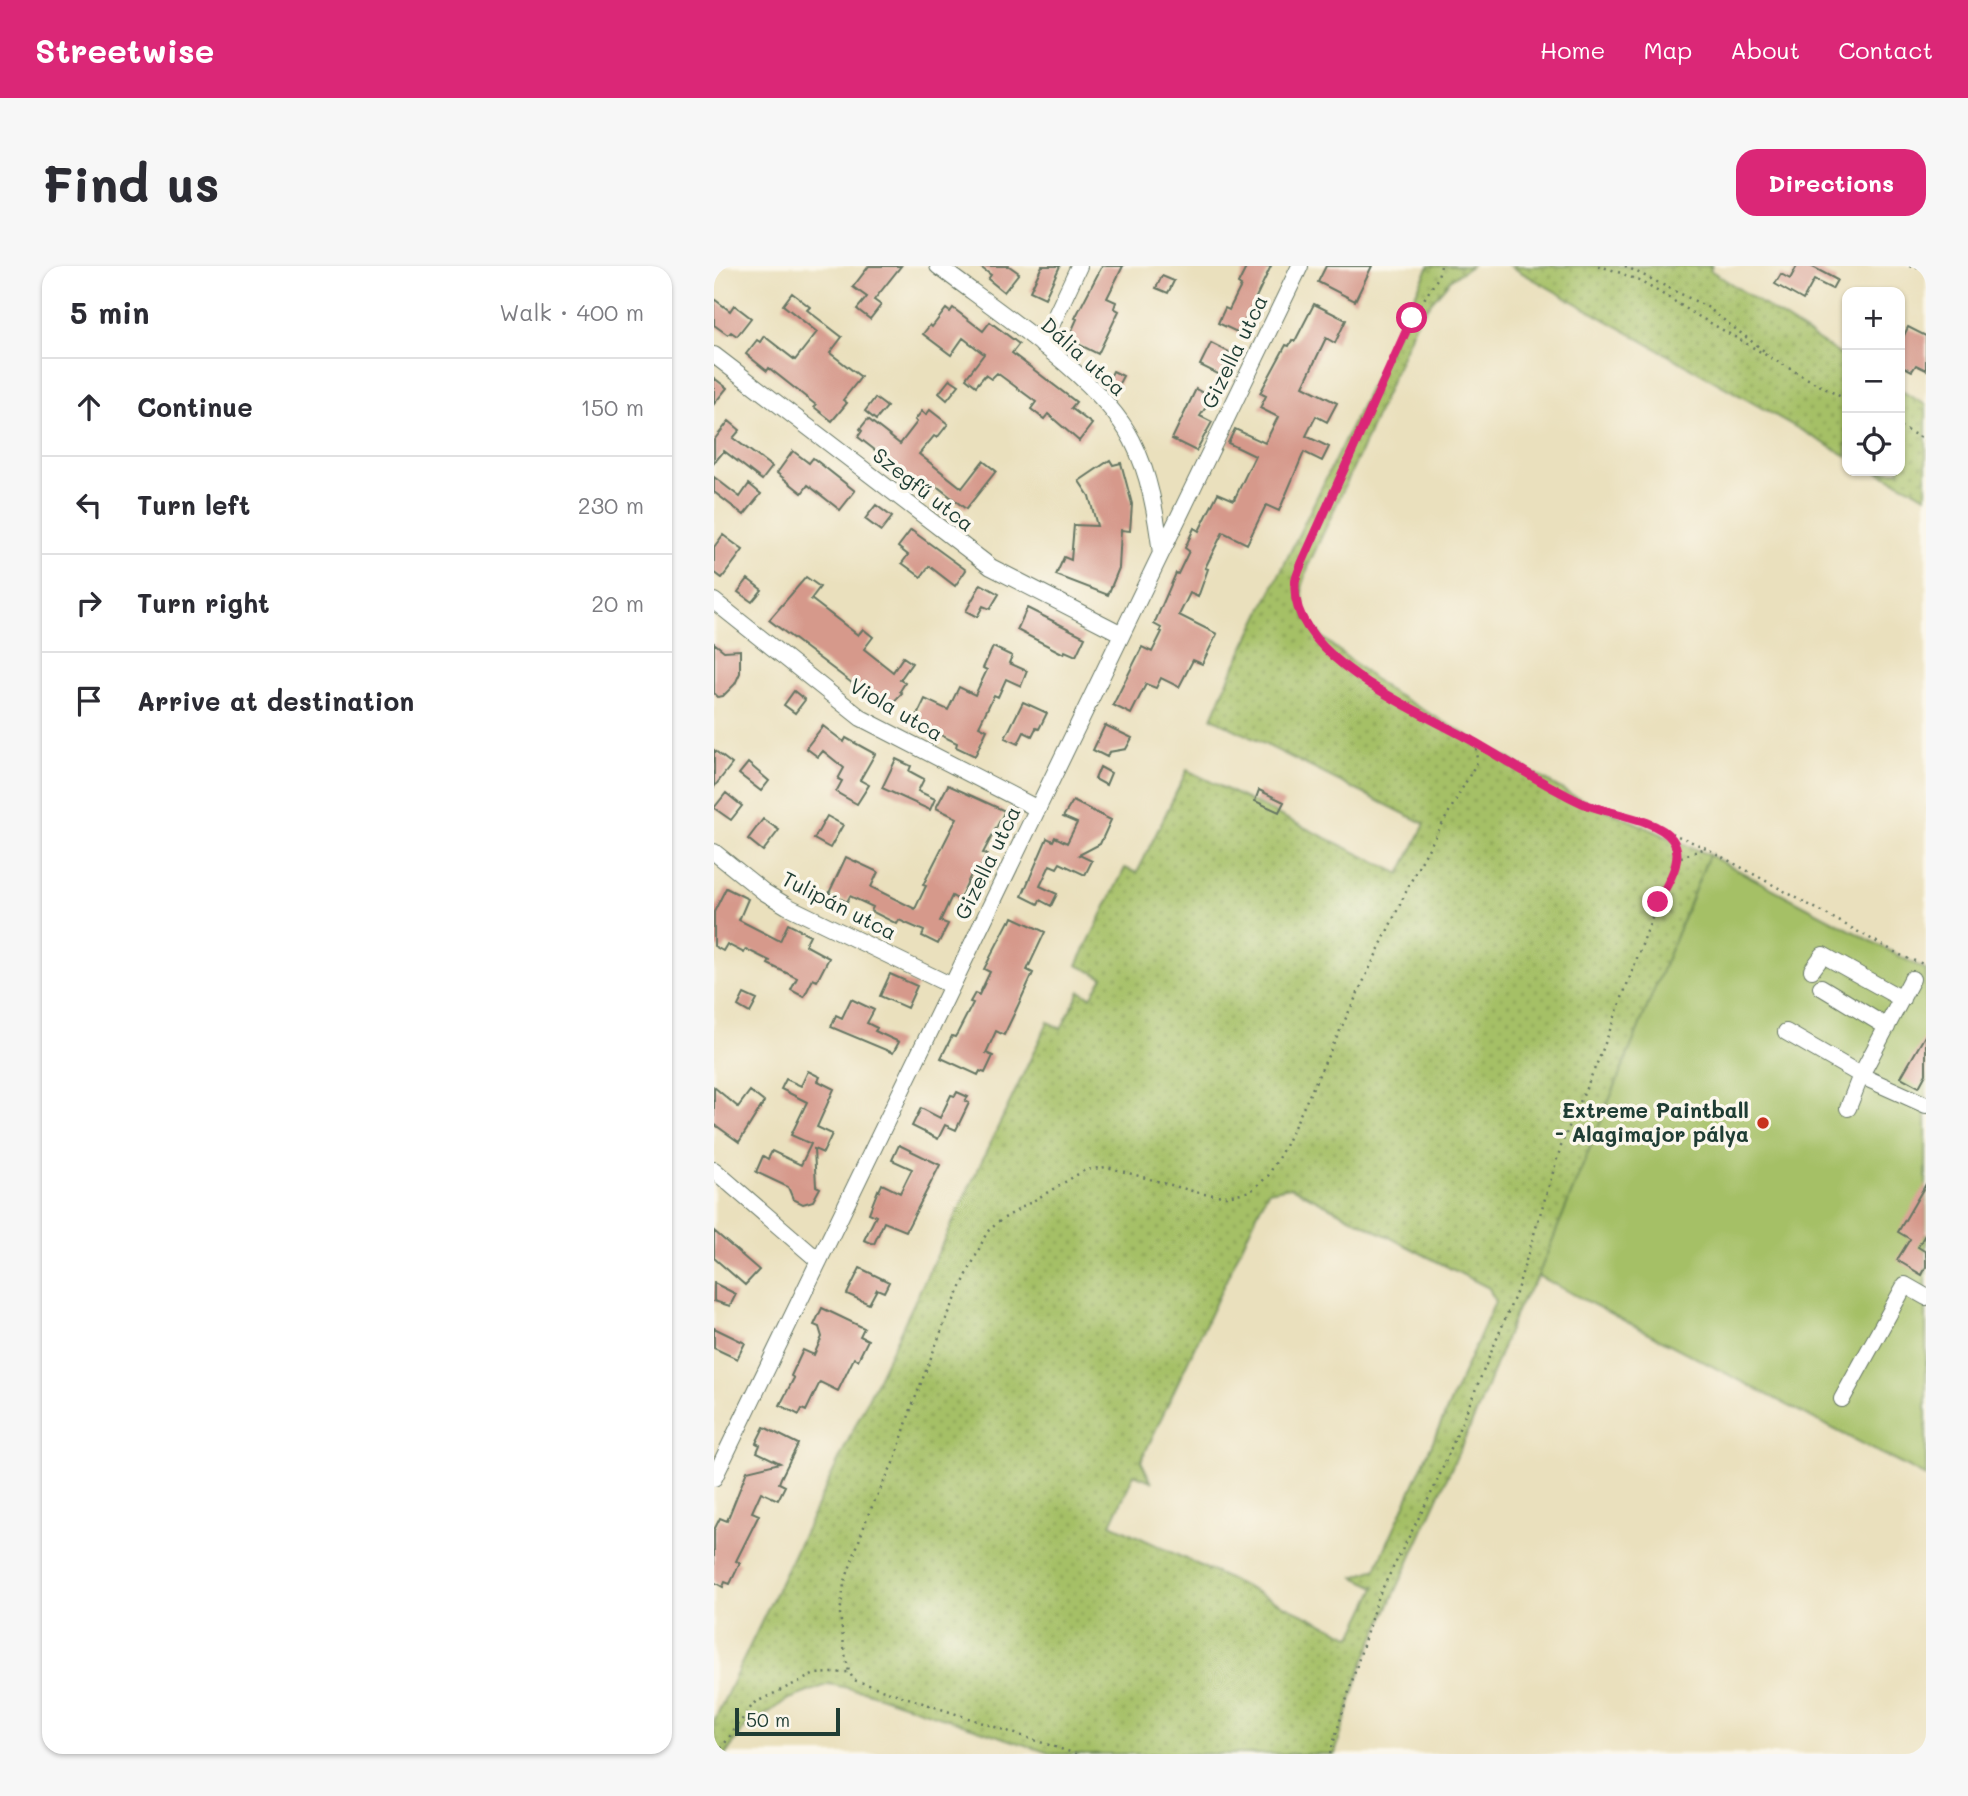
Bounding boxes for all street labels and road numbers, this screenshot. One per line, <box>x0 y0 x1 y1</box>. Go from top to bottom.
street label: Gizella utca <box>1195 290 1273 413</box>
street label: Dália utca <box>1036 311 1132 401</box>
street label: Szegfű utca <box>868 441 980 537</box>
street label: Viola utca <box>845 671 948 746</box>
street label: Gizella utca <box>948 801 1026 924</box>
street label: Tulipán utca <box>778 864 902 945</box>

